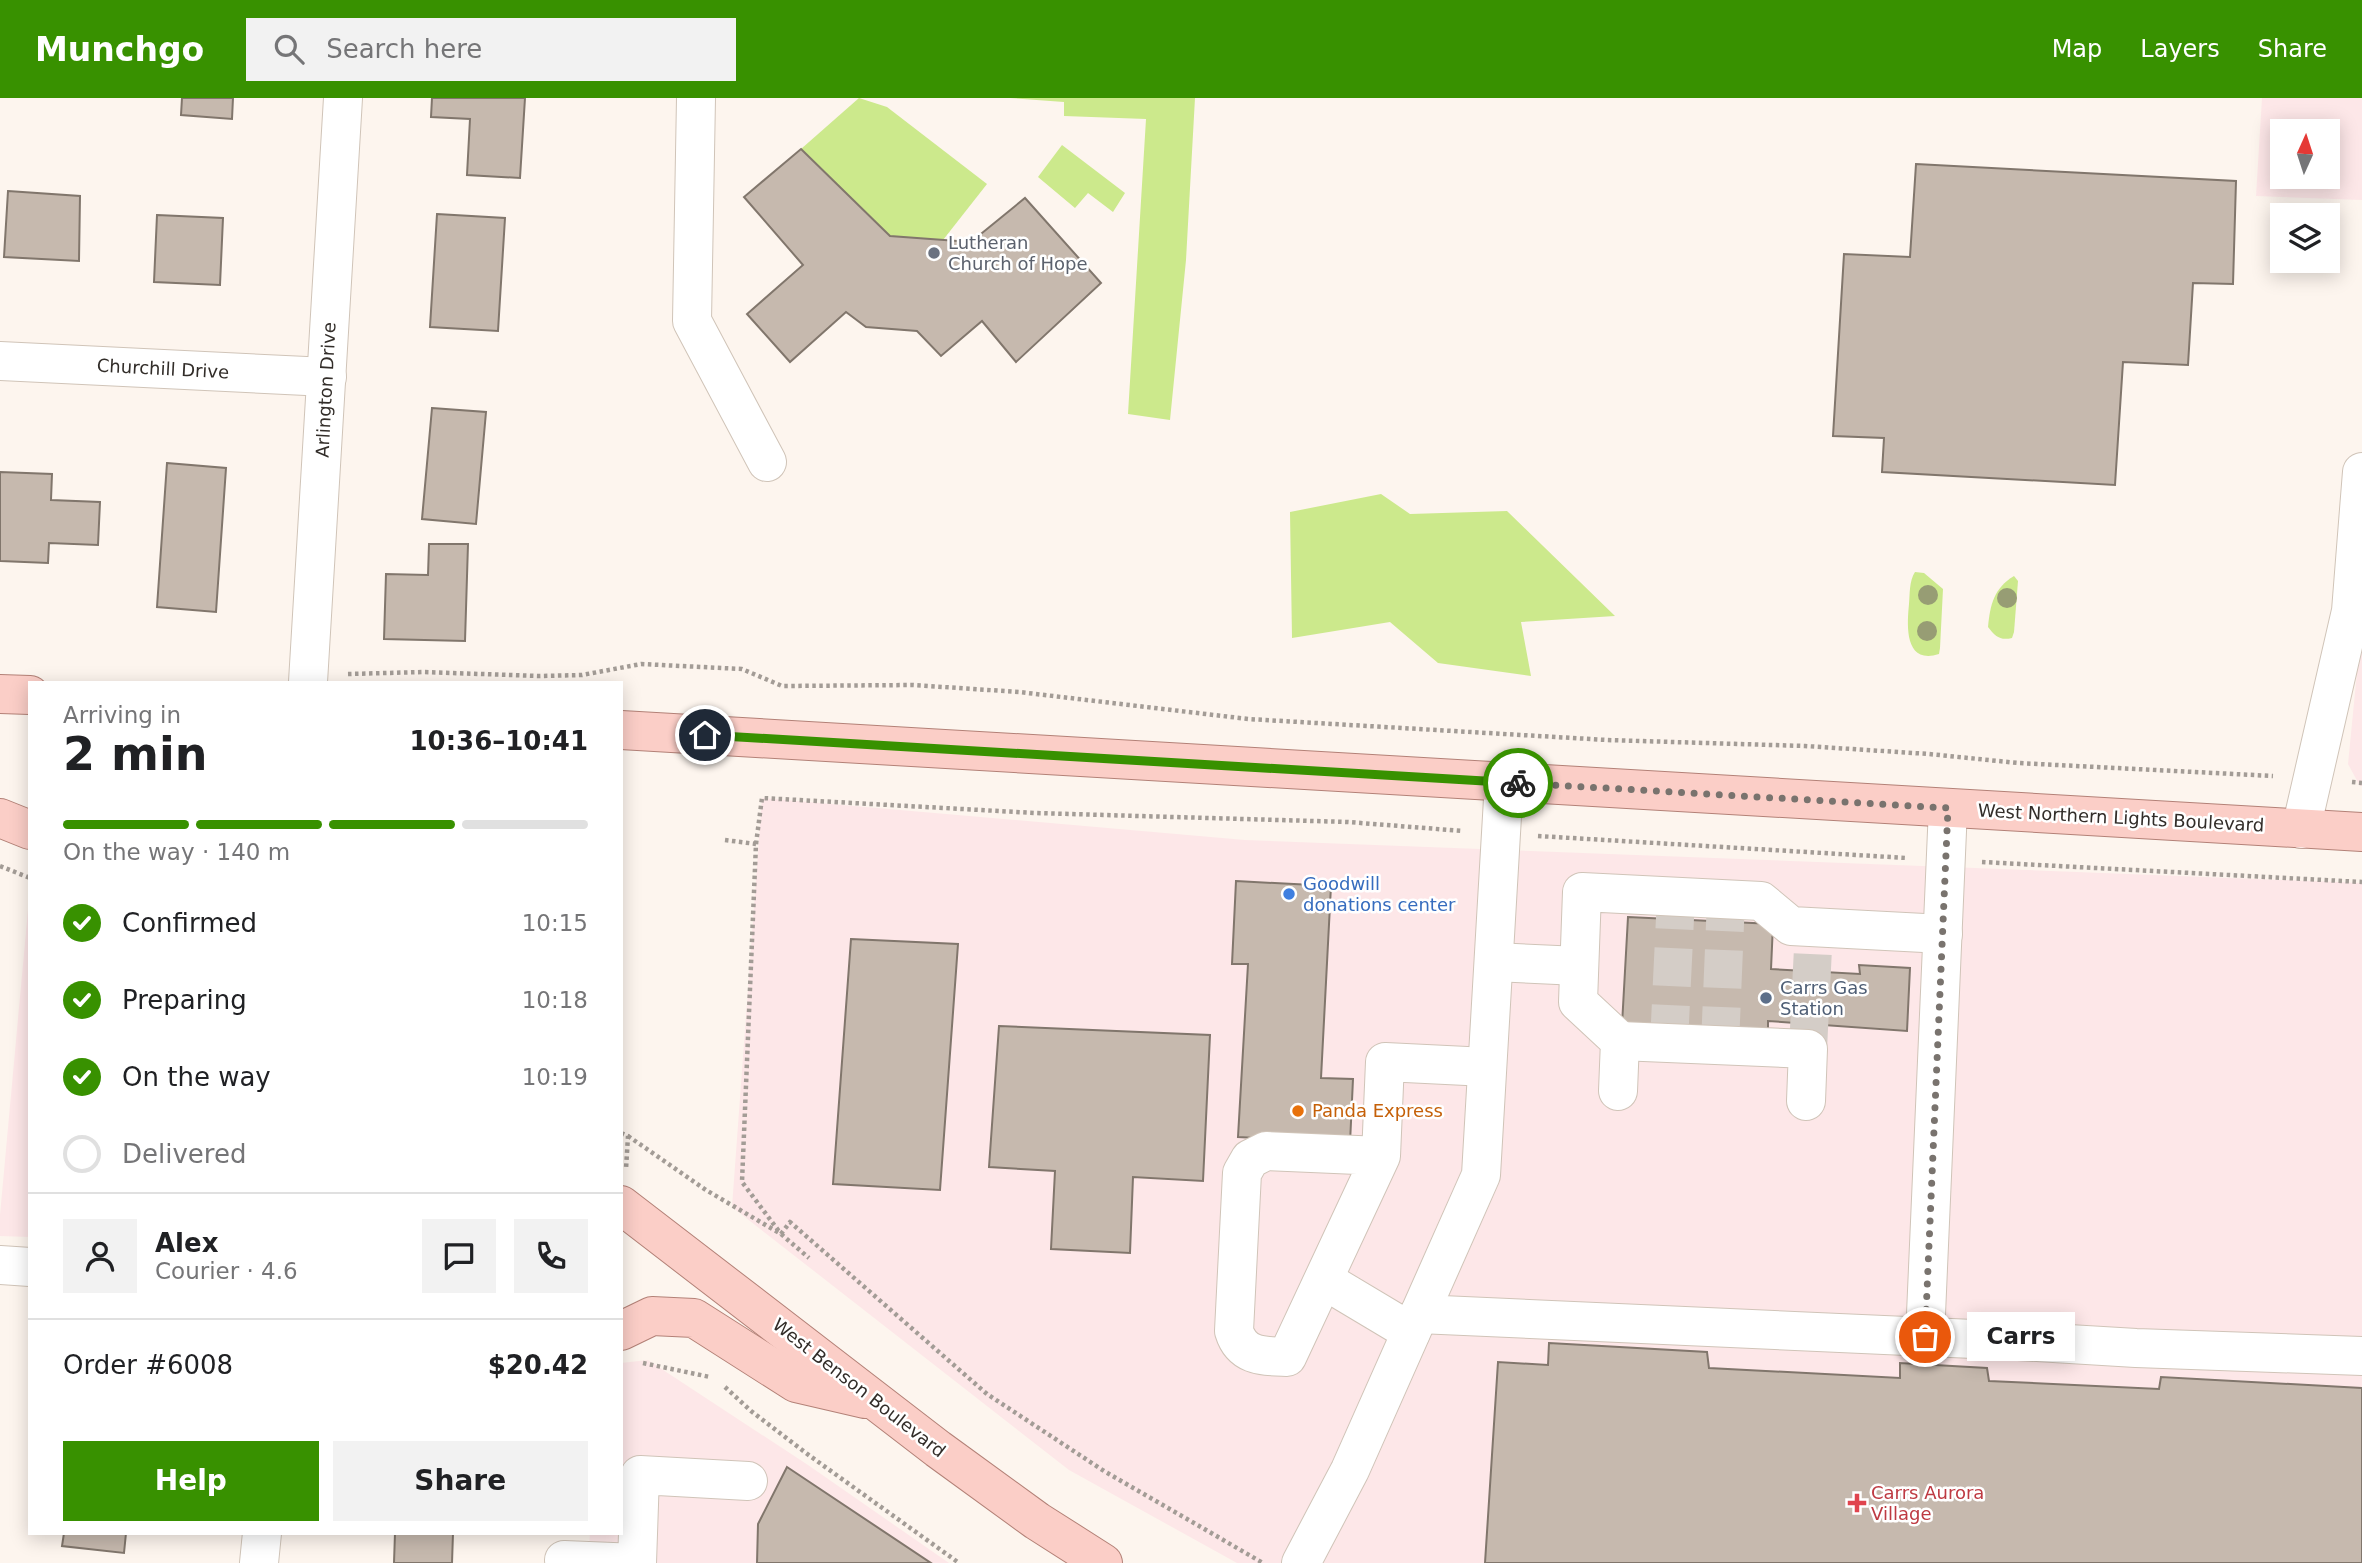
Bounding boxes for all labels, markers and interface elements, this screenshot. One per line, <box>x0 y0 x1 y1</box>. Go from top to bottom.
search box <box>246 18 736 81</box>
text: Munchgo <box>35 30 204 69</box>
icon: search <box>270 30 308 68</box>
text: Search here <box>326 34 482 64</box>
text: Map <box>2052 35 2102 63</box>
text: Layers <box>2140 35 2220 63</box>
text: Share <box>2258 35 2327 63</box>
north arrow <box>2270 119 2340 189</box>
map controls <box>2270 119 2340 273</box>
button: layers <box>2270 203 2340 273</box>
place label: Lutheran Church of Hope <box>948 232 1088 274</box>
marker: Lutheran Church of Hope <box>926 245 942 261</box>
street label: Arlington Drive <box>311 322 340 458</box>
street label: Churchill Drive <box>96 355 230 382</box>
text: Arriving in <box>63 702 181 728</box>
pin <box>675 705 735 765</box>
icon: home <box>686 716 724 754</box>
text: 10:36–10:41 <box>409 726 588 756</box>
text: 2 min <box>63 727 207 781</box>
courier <box>1483 748 1553 818</box>
icon: bike <box>1499 764 1537 802</box>
street label: West Northern Lights Boulevard <box>1977 800 2265 835</box>
text: On the way · 140 m <box>63 839 290 865</box>
place label: Goodwill donations center <box>1303 873 1456 915</box>
marker: Goodwill donations center <box>1281 886 1297 902</box>
icon: check <box>63 904 101 942</box>
text: Confirmed <box>122 908 257 938</box>
text: 10:15 <box>522 910 588 936</box>
place label: Carrs Gas Station <box>1780 977 1868 1019</box>
icon: check <box>63 981 101 1019</box>
text: Preparing <box>122 985 247 1015</box>
text: 10:18 <box>522 987 588 1013</box>
marker: Carrs Gas Station <box>1758 990 1774 1006</box>
icon: check <box>63 1058 101 1096</box>
text: On the way <box>122 1062 271 1092</box>
text: 10:19 <box>522 1064 588 1090</box>
place label: Panda Express <box>1312 1100 1443 1121</box>
marker: Panda Express <box>1290 1103 1306 1119</box>
text: Delivered <box>122 1139 246 1169</box>
button: person <box>63 1219 137 1293</box>
button: chat <box>422 1219 496 1293</box>
button: phone <box>514 1219 588 1293</box>
text: Alex <box>155 1228 218 1258</box>
text: Courier · 4.6 <box>155 1258 298 1284</box>
pin <box>1895 1307 1955 1367</box>
callout: Carrs <box>1967 1312 2076 1362</box>
street label: West Benson Boulevard <box>769 1314 950 1462</box>
icon: bag <box>1906 1318 1944 1356</box>
text: Carrs <box>1987 1323 2055 1349</box>
text: Order #6008 <box>63 1350 233 1380</box>
text: $20.42 <box>488 1350 588 1380</box>
button: Help <box>63 1441 319 1521</box>
button: Share <box>333 1441 588 1521</box>
place label: Carrs Aurora Village <box>1871 1482 1984 1524</box>
marker: Carrs Aurora Village <box>1849 1495 1865 1511</box>

